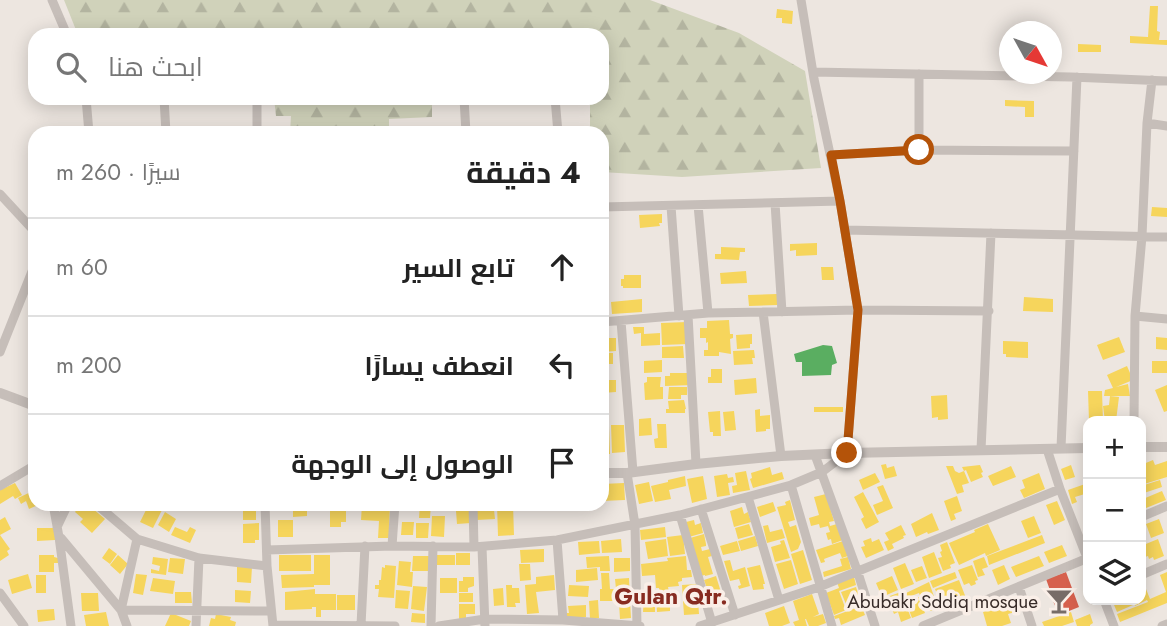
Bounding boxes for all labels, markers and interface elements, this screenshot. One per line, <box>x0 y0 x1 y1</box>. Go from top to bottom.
north arrow <box>999 21 1062 84</box>
search box <box>28 28 609 105</box>
icon: search <box>52 48 90 86</box>
text: ابحث هنا <box>108 48 203 86</box>
route start <box>903 134 934 165</box>
text: 4 دقيقة <box>466 151 581 194</box>
text: سيرًا · 260 m <box>56 155 181 189</box>
icon: ahead <box>543 248 581 286</box>
text: تابع السير <box>403 249 514 287</box>
text: 60 m <box>56 250 108 284</box>
icon: left <box>543 346 581 384</box>
text: انعطف يسارًا <box>364 347 514 385</box>
text: 200 m <box>56 348 122 382</box>
map controls <box>1083 416 1146 605</box>
button: + <box>1083 416 1146 479</box>
route end <box>831 437 862 468</box>
icon: arrive <box>543 444 581 482</box>
text: الوصول إلى الوجهة <box>291 445 514 483</box>
button: − <box>1083 479 1146 542</box>
button: layers <box>1083 542 1146 605</box>
district label: Gulan Qtr. <box>614 579 728 613</box>
bar icon: Abubakr Sddiq mosque <box>1044 586 1074 616</box>
place label: Abubakr Sddiq mosque <box>847 588 1038 615</box>

